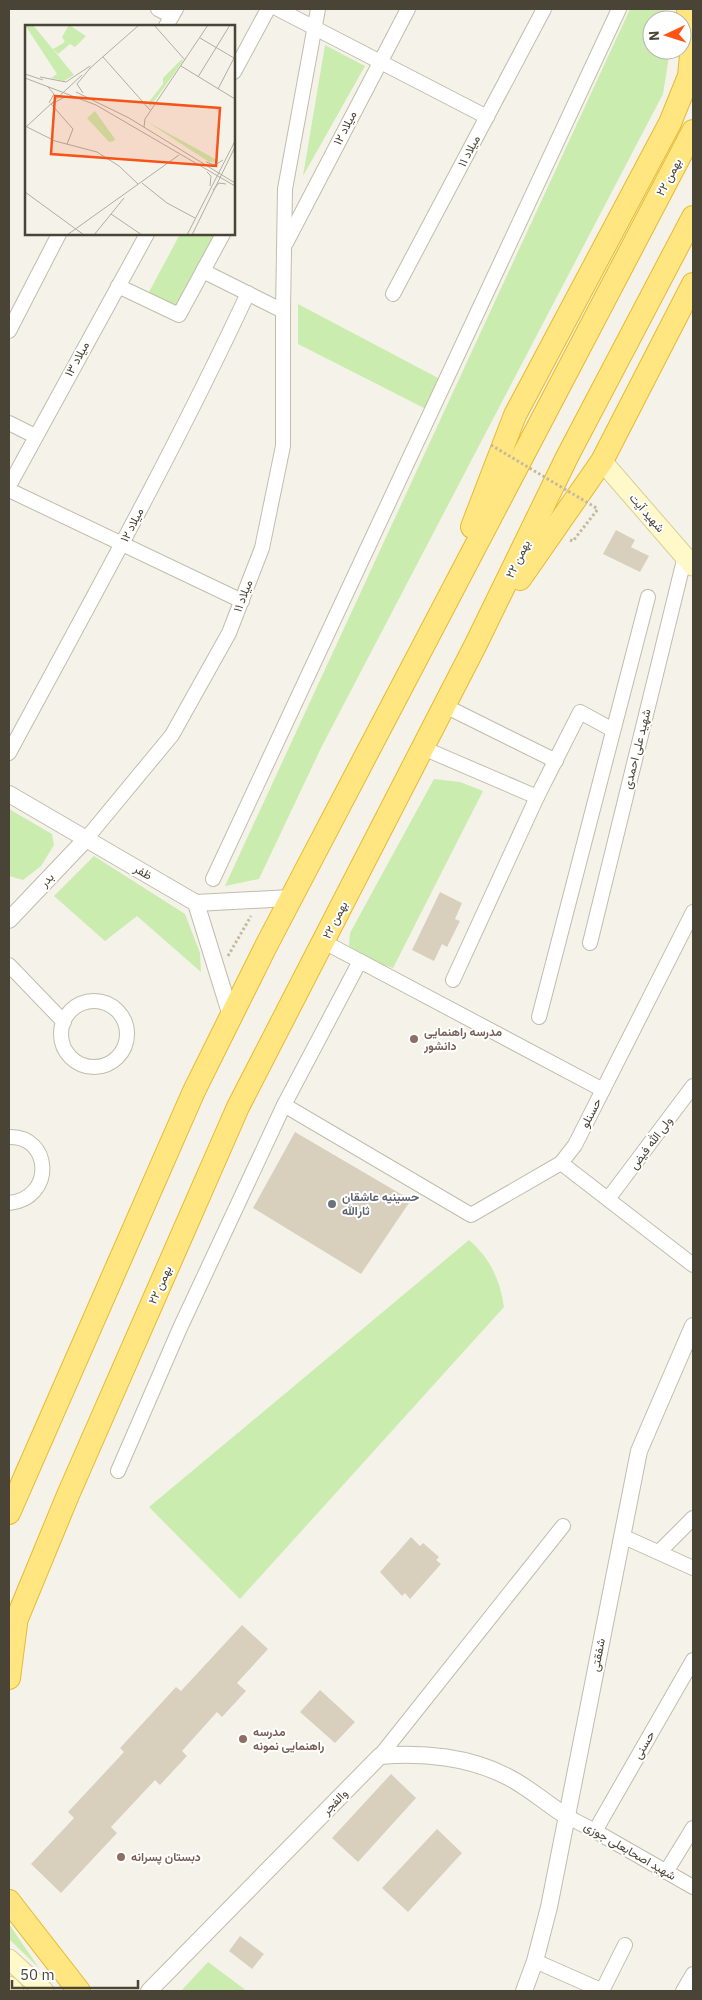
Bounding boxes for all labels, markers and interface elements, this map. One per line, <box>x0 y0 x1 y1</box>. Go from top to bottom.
north arrow <box>642 10 692 60</box>
inset map <box>25 25 235 235</box>
text: N <box>645 30 663 42</box>
street label: میلاد ۱۲ <box>330 108 359 147</box>
street label: میلاد ۱۱ <box>454 132 483 169</box>
street label: ۲۲ بهمن <box>652 155 686 199</box>
street label: میلاد ۱۳ <box>61 339 92 379</box>
street label: شهید آیت <box>626 490 668 536</box>
street label: میلاد ۱۲ <box>117 505 146 544</box>
street label: ۲۲ بهمن <box>502 537 534 581</box>
street label: میلاد ۱۱ <box>230 577 256 614</box>
street label: شهید علی احمدی <box>619 707 655 791</box>
street label: ظفر <box>130 860 155 884</box>
street label: بدر <box>36 869 58 891</box>
street label: ۲۲ بهمن <box>319 898 351 942</box>
place label: مدرسه راهنمایی دانشور <box>423 1024 502 1054</box>
marker: مدرسه راهنمایی دانشور <box>408 1033 420 1045</box>
street label: حسنلو <box>577 1095 605 1131</box>
street label: ولی الله فیض <box>626 1113 676 1173</box>
place label: حسینیه عاشقان ثارالله <box>342 1189 419 1219</box>
marker: حسینیه عاشقان ثارالله <box>326 1198 338 1210</box>
street label: ۲۲ بهمن <box>144 1263 176 1307</box>
street label: شفقتی <box>587 1637 609 1673</box>
place label: مدرسه راهنمایی نمونه <box>253 1724 324 1754</box>
street label: حسنی <box>630 1728 658 1762</box>
marker: مدرسه راهنمایی نمونه <box>237 1733 249 1745</box>
street label: والفجر <box>318 1786 351 1819</box>
street label: شهید اصحابعلی جوزی <box>581 1818 679 1884</box>
place label: دبستان پسرانه <box>131 1849 201 1865</box>
marker: دبستان پسرانه <box>115 1851 127 1863</box>
scale bar <box>12 1958 139 1990</box>
text: 50 m <box>20 1965 55 1984</box>

